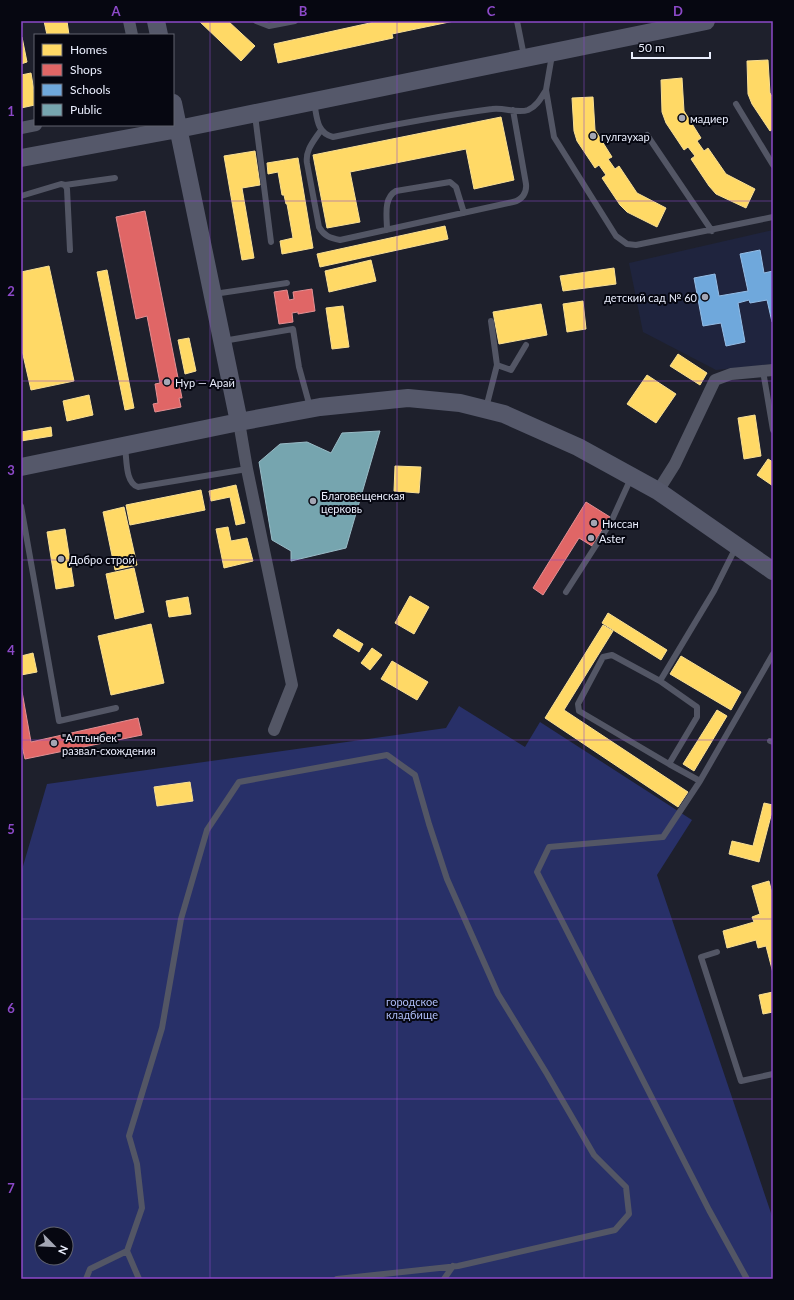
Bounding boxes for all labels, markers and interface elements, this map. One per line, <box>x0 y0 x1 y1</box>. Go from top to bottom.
text: A <box>110 3 121 19</box>
text: B <box>299 3 308 19</box>
text: C <box>487 3 496 19</box>
text: D <box>673 3 683 19</box>
legend <box>34 34 174 126</box>
scale bar <box>632 34 710 60</box>
text: 50 m <box>638 40 665 55</box>
text: Homes <box>70 42 107 57</box>
text: Shops <box>70 62 102 77</box>
text: Schools <box>70 82 111 97</box>
text: Public <box>70 102 102 117</box>
text: 1 <box>7 103 15 119</box>
place label: мадиер <box>690 112 728 125</box>
marker: мадиер <box>677 113 687 123</box>
place label: гулгаухар <box>601 130 650 143</box>
marker: гулгаухар <box>588 131 598 141</box>
text: 2 <box>7 283 15 299</box>
place label: детский сад № 60 <box>604 291 698 304</box>
marker: детский сад № 60 <box>700 292 710 302</box>
place label: Нур — Арай <box>175 376 235 389</box>
marker: Нур — Арай <box>162 377 172 387</box>
text: 3 <box>7 462 15 478</box>
place label: Благовещенская церковь <box>321 489 405 515</box>
marker: Благовещенская церковь <box>308 496 318 506</box>
place label: Ниссан <box>602 517 639 530</box>
marker: Ниссан <box>589 518 599 528</box>
place label: Aster <box>599 532 625 545</box>
marker: Aster <box>586 533 596 543</box>
place label: Добро строй <box>69 553 135 566</box>
marker: Добро строй <box>56 554 66 564</box>
text: 4 <box>7 642 15 658</box>
place label: "Алтынбек" развал-схождения <box>62 731 156 757</box>
marker: "Алтынбек" развал-схождения <box>49 738 59 748</box>
text: 5 <box>7 821 15 837</box>
park label: городское кладбище <box>386 995 438 1021</box>
text: 6 <box>7 1000 15 1016</box>
text: 7 <box>7 1180 15 1196</box>
north arrow <box>34 1226 74 1266</box>
text: N <box>56 1244 71 1257</box>

